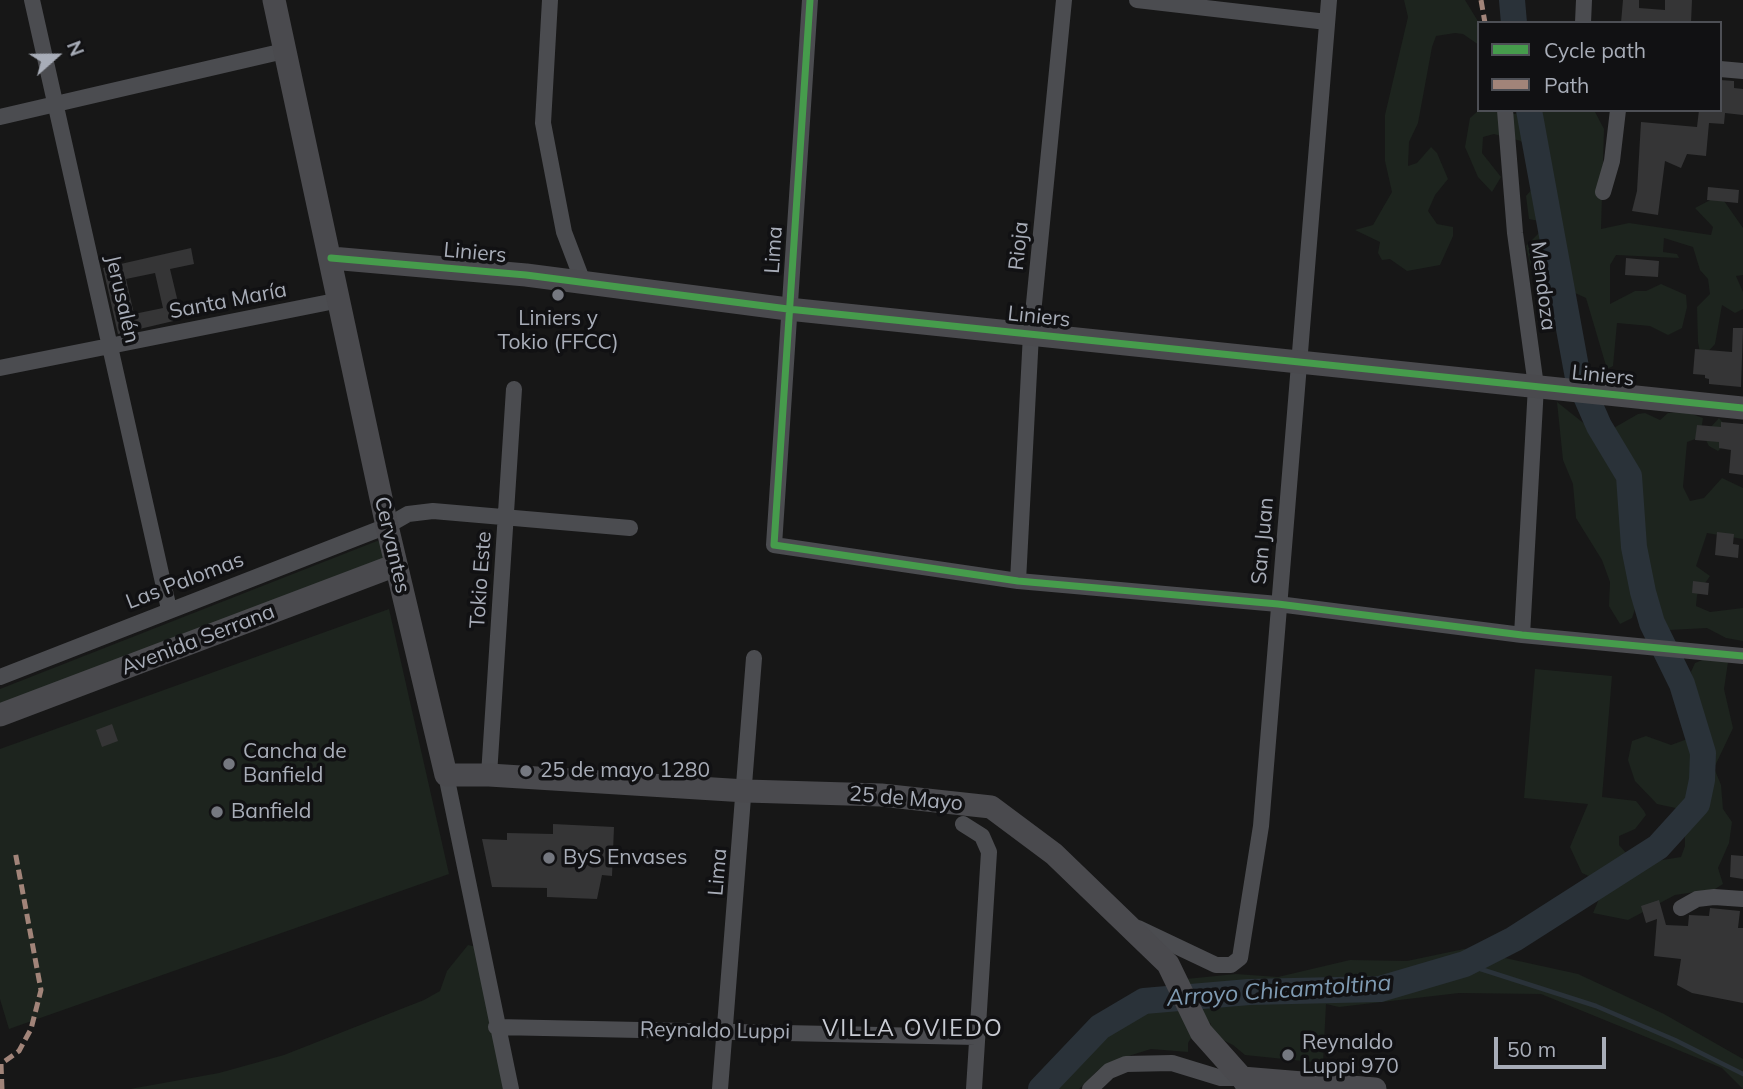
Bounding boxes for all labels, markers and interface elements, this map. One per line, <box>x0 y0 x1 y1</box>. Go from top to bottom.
north arrow <box>21 21 91 91</box>
legend <box>1477 21 1722 112</box>
text: N <box>62 37 89 59</box>
text: Cycle path <box>1544 37 1646 63</box>
text: Path <box>1544 72 1589 98</box>
street label: Rioja <box>1004 220 1034 272</box>
street label: Lima <box>760 225 788 275</box>
street label: Liniers <box>442 238 508 268</box>
street label: Mendoza <box>1525 240 1561 332</box>
street label: Jerusalén <box>100 252 144 346</box>
street label: Santa María <box>167 277 289 325</box>
marker: Liniers y Tokio (FFCC) <box>550 287 566 303</box>
street label: Liniers <box>1006 301 1072 333</box>
place label: Liniers y Tokio (FFCC) <box>497 306 619 356</box>
street label: Liniers <box>1570 360 1636 392</box>
street label: Cervantes <box>369 494 415 596</box>
street label: San Juan <box>1247 496 1279 586</box>
street label: Tokio Este <box>465 530 497 630</box>
street label: Las Palomas <box>123 547 247 615</box>
street label: Avenida Serrana <box>118 599 278 681</box>
place label: Cancha de Banfield <box>243 739 347 789</box>
marker: Cancha de Banfield <box>221 756 237 772</box>
place label: 25 de mayo 1280 <box>540 758 710 784</box>
marker: 25 de mayo 1280 <box>518 763 534 779</box>
street label: 25 de Mayo <box>848 781 964 817</box>
place label: Banfield <box>231 799 311 825</box>
marker: Banfield <box>209 804 225 820</box>
place label: ByS Envases <box>563 845 687 871</box>
street label: Lima <box>703 847 733 897</box>
marker: ByS Envases <box>541 850 557 866</box>
water label: Arroyo Chicamtoltina <box>1166 969 1392 1013</box>
district label: VILLA OVIEDO <box>824 1015 1002 1043</box>
street label: Reynaldo Luppi <box>640 1017 790 1045</box>
scale bar <box>1498 1023 1610 1066</box>
place label: Reynaldo Luppi 970 <box>1302 1030 1399 1080</box>
text: 50 m <box>1507 1036 1556 1062</box>
marker: Reynaldo Luppi 970 <box>1280 1047 1296 1063</box>

